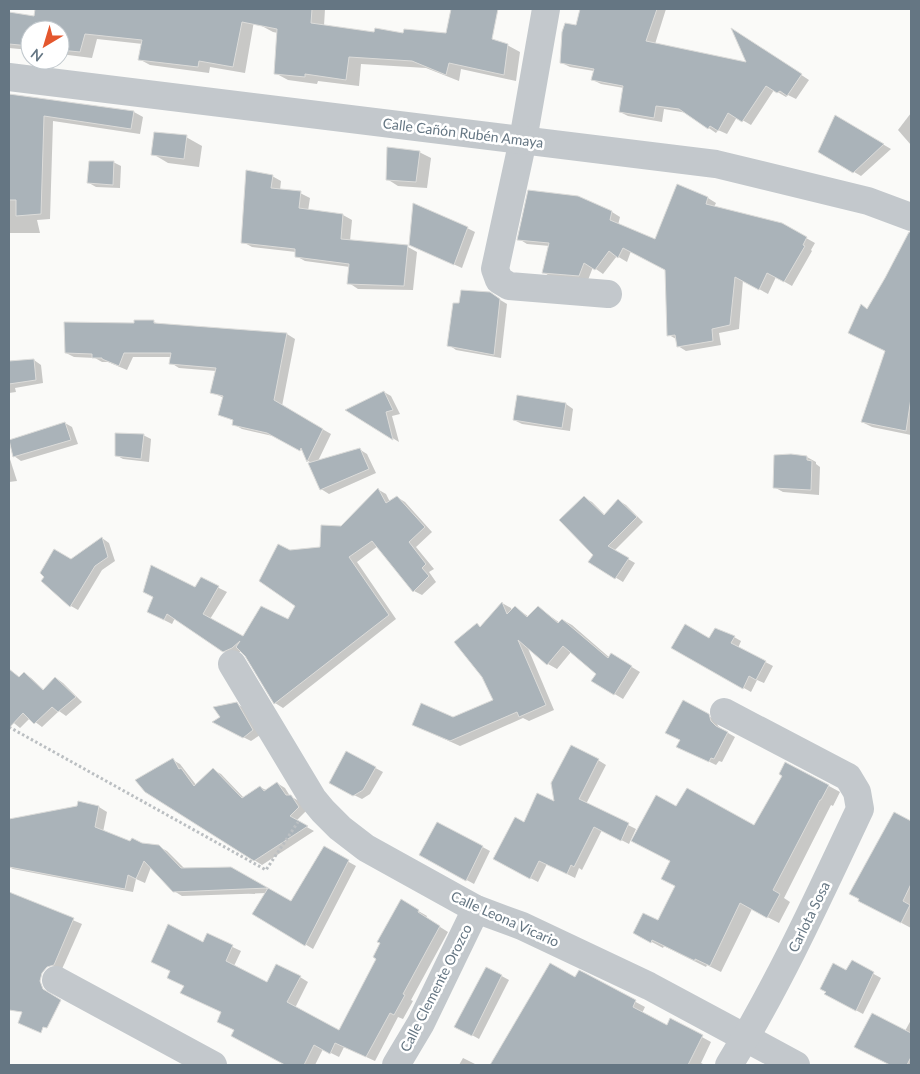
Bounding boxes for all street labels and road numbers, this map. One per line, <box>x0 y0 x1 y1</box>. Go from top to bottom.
street label: Calle Cañón Rubén Amaya <box>382 114 544 151</box>
street label: Carlota Sosa <box>784 879 833 955</box>
street label: Calle Leona Vicario <box>448 887 562 950</box>
street label: Calle Clemente Orozco <box>396 921 475 1054</box>

